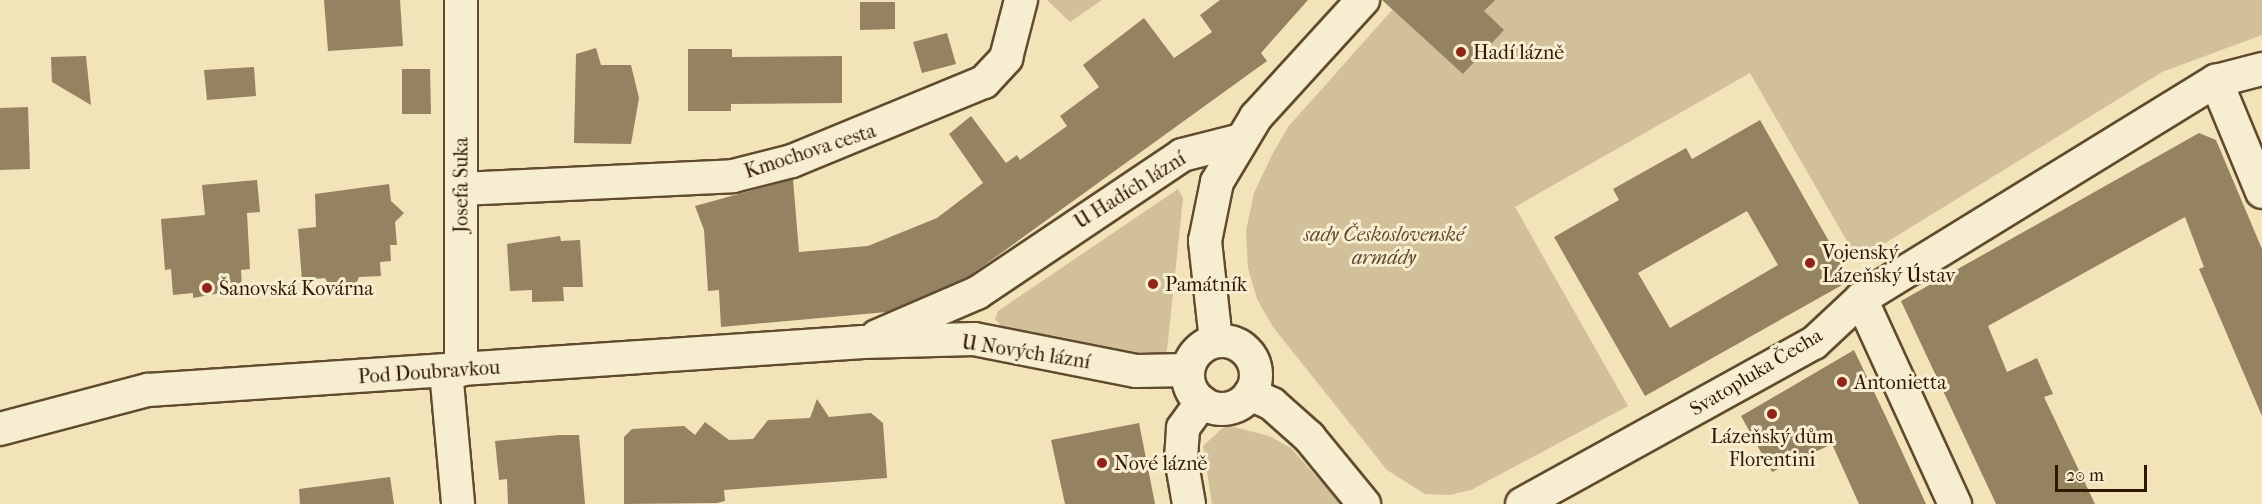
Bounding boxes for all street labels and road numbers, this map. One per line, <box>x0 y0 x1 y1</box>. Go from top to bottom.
street label: Kmochova cesta <box>741 118 879 184</box>
street label: Josefa Suka <box>449 137 473 233</box>
street label: U Hadích lázní <box>1070 146 1190 234</box>
street label: Svatopluka Čecha <box>1686 323 1826 421</box>
street label: U Nových lázní <box>960 330 1092 374</box>
street label: Pod Doubravkou <box>357 355 501 389</box>

